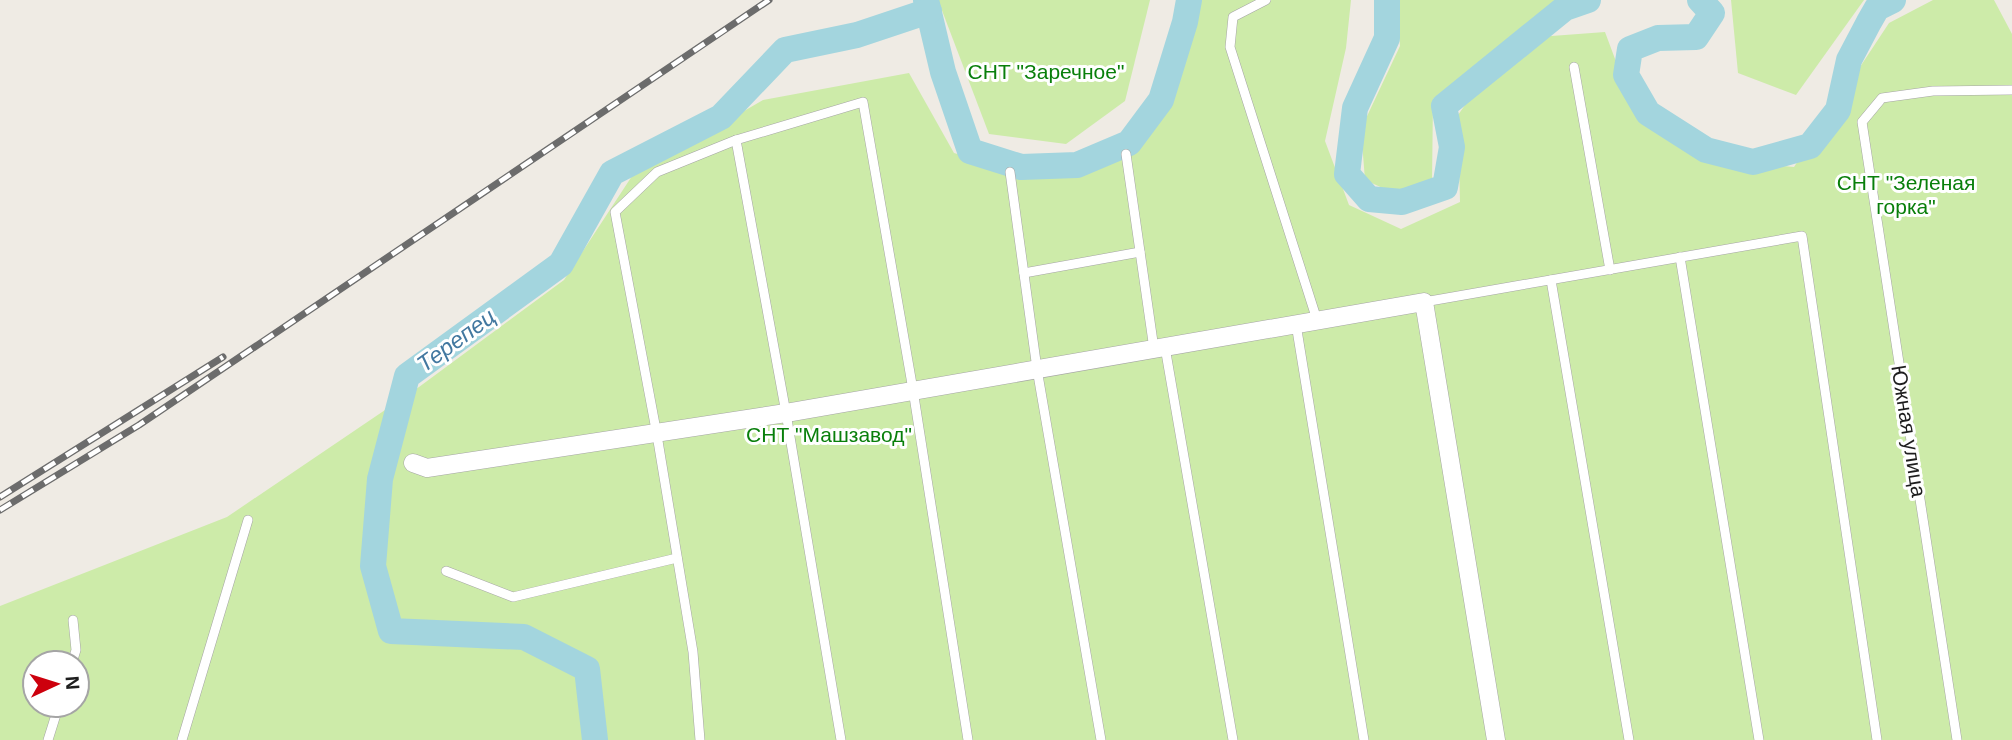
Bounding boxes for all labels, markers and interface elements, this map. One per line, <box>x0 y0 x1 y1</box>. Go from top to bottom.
park label: СНТ "Заречное" <box>968 60 1124 83</box>
park label: СНТ "Зеленая горка" <box>1837 171 1975 218</box>
water label: Терепец <box>412 303 500 377</box>
street label: Южная улица <box>1887 363 1931 499</box>
park label: СНТ "Машзавод" <box>746 423 912 446</box>
north arrow <box>21 649 91 719</box>
text: N <box>62 675 83 690</box>

